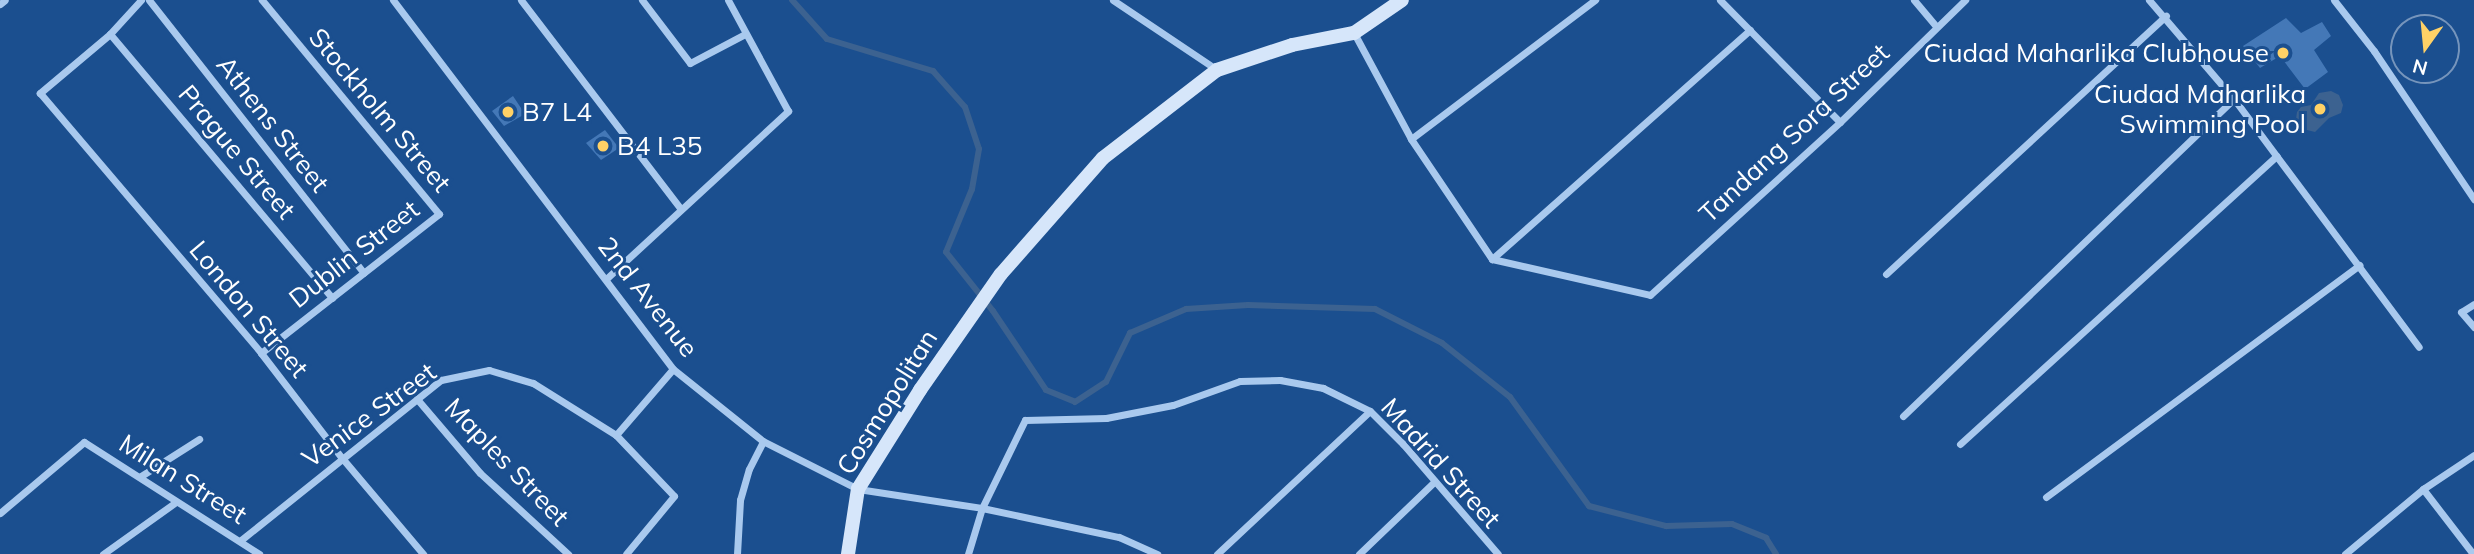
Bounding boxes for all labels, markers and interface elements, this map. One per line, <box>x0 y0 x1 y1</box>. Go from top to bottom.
north arrow <box>2390 14 2460 84</box>
street label: Stockholm Street <box>302 22 458 198</box>
street label: Tandang Sora Street <box>1693 37 1895 229</box>
place label: Ciudad Maharlika Clubhouse <box>1924 37 2269 69</box>
marker: Ciudad Maharlika Clubhouse <box>2275 45 2291 61</box>
street label: Athens Street <box>210 50 336 198</box>
text: N <box>2410 54 2430 81</box>
place label: Ciudad Maharlika Swimming Pool <box>2094 78 2306 140</box>
street label: Prague Street <box>172 79 302 225</box>
place label: B7 L4 <box>522 96 592 128</box>
marker: Ciudad Maharlika Swimming Pool <box>2312 101 2328 117</box>
marker: B7 L4 <box>500 104 516 120</box>
place label: B4 L35 <box>617 130 702 162</box>
marker: B4 L35 <box>595 138 611 154</box>
street label: Dublin Street <box>283 194 425 314</box>
street label: 2nd Avenue <box>591 231 705 363</box>
street label: London Street <box>183 234 315 384</box>
street label: Cosmopolitan <box>830 324 944 480</box>
street label: Venice Street <box>296 356 442 474</box>
street label: Maples Street <box>438 392 576 532</box>
street label: Madrid Street <box>1375 392 1507 534</box>
street label: Milan Street <box>114 428 252 530</box>

